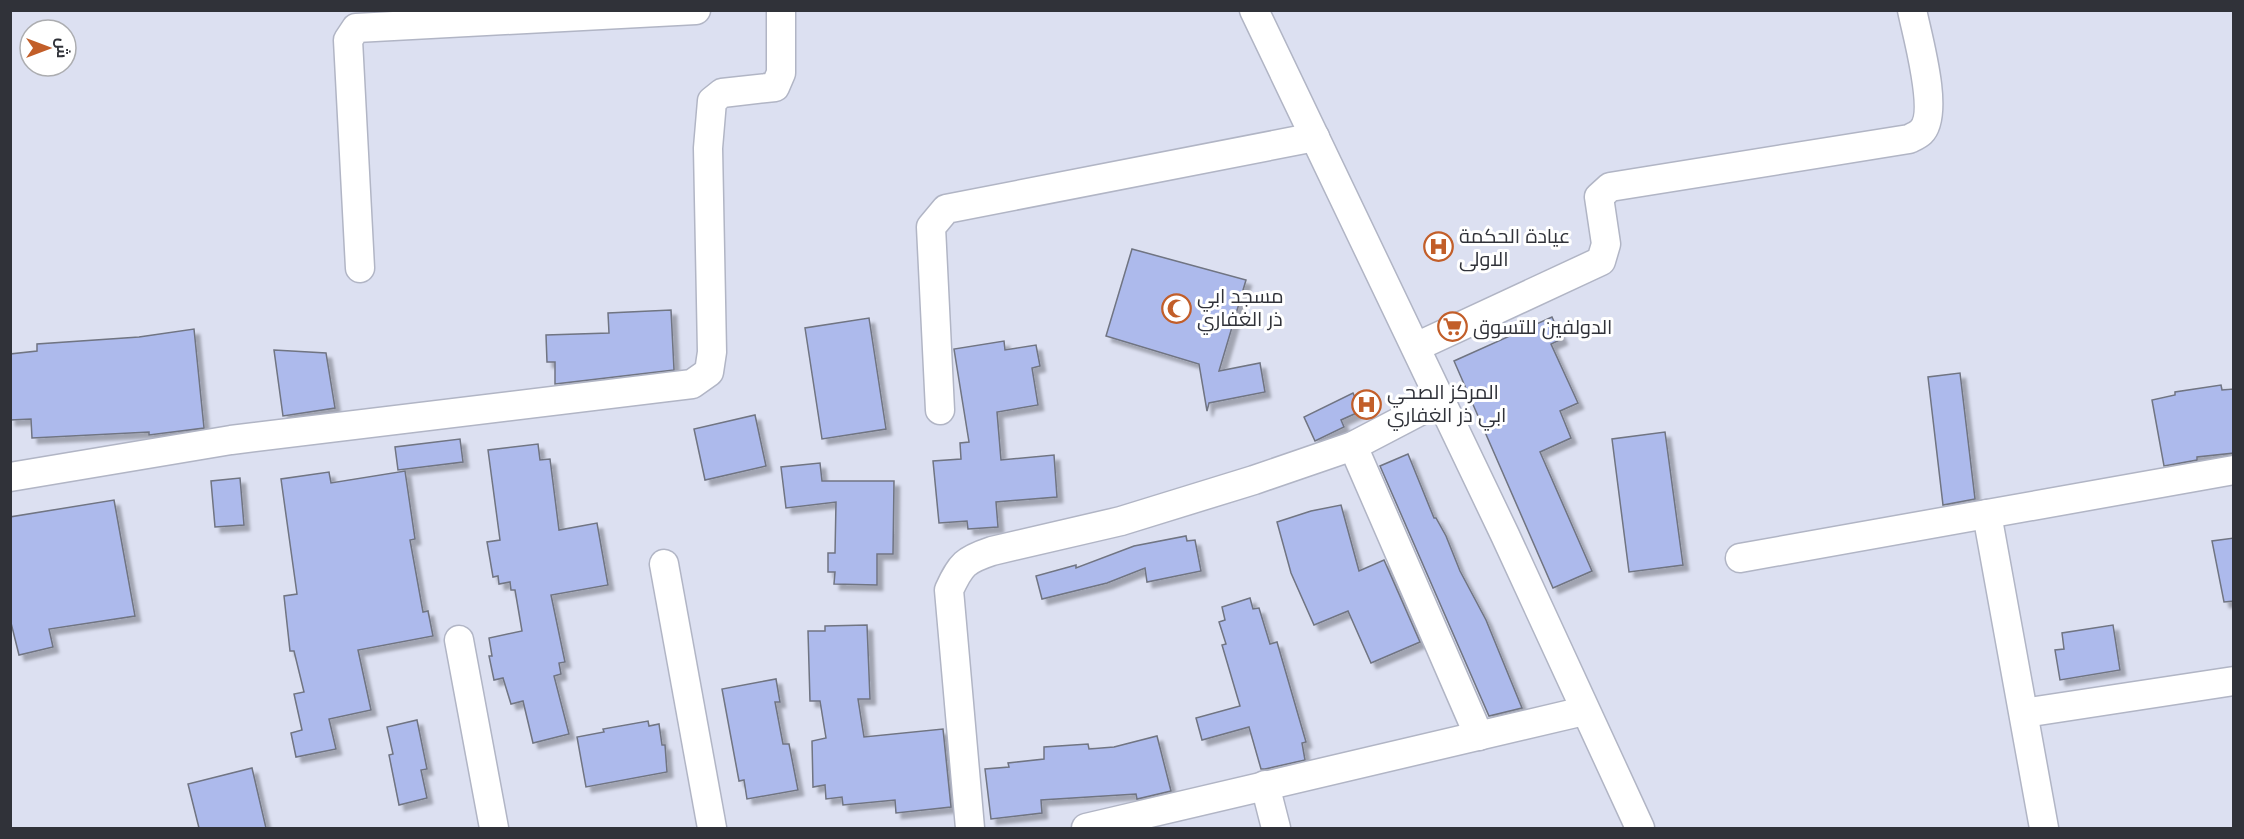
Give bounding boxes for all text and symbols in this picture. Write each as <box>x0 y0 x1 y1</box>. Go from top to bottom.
north arrow <box>18 18 78 78</box>
text: ش <box>53 38 72 58</box>
place label: عيادة الحكمة الاولى <box>1459 224 1570 272</box>
hospital icon: عيادة الحكمة الاولى <box>1422 231 1454 263</box>
place label: مسجد ابي ذر الغفاري <box>1197 284 1284 335</box>
mosque icon: مسجد ابي ذر الغفاري <box>1160 292 1192 324</box>
supermarket icon: الدولفين للتسوق <box>1436 311 1468 343</box>
place label: الدولفين للتسوق <box>1473 315 1612 340</box>
place label: المركز الصحي ابي ذر الغفاري <box>1387 380 1506 431</box>
hospital icon: المركز الصحي ابي ذر الغفاري <box>1350 388 1382 420</box>

